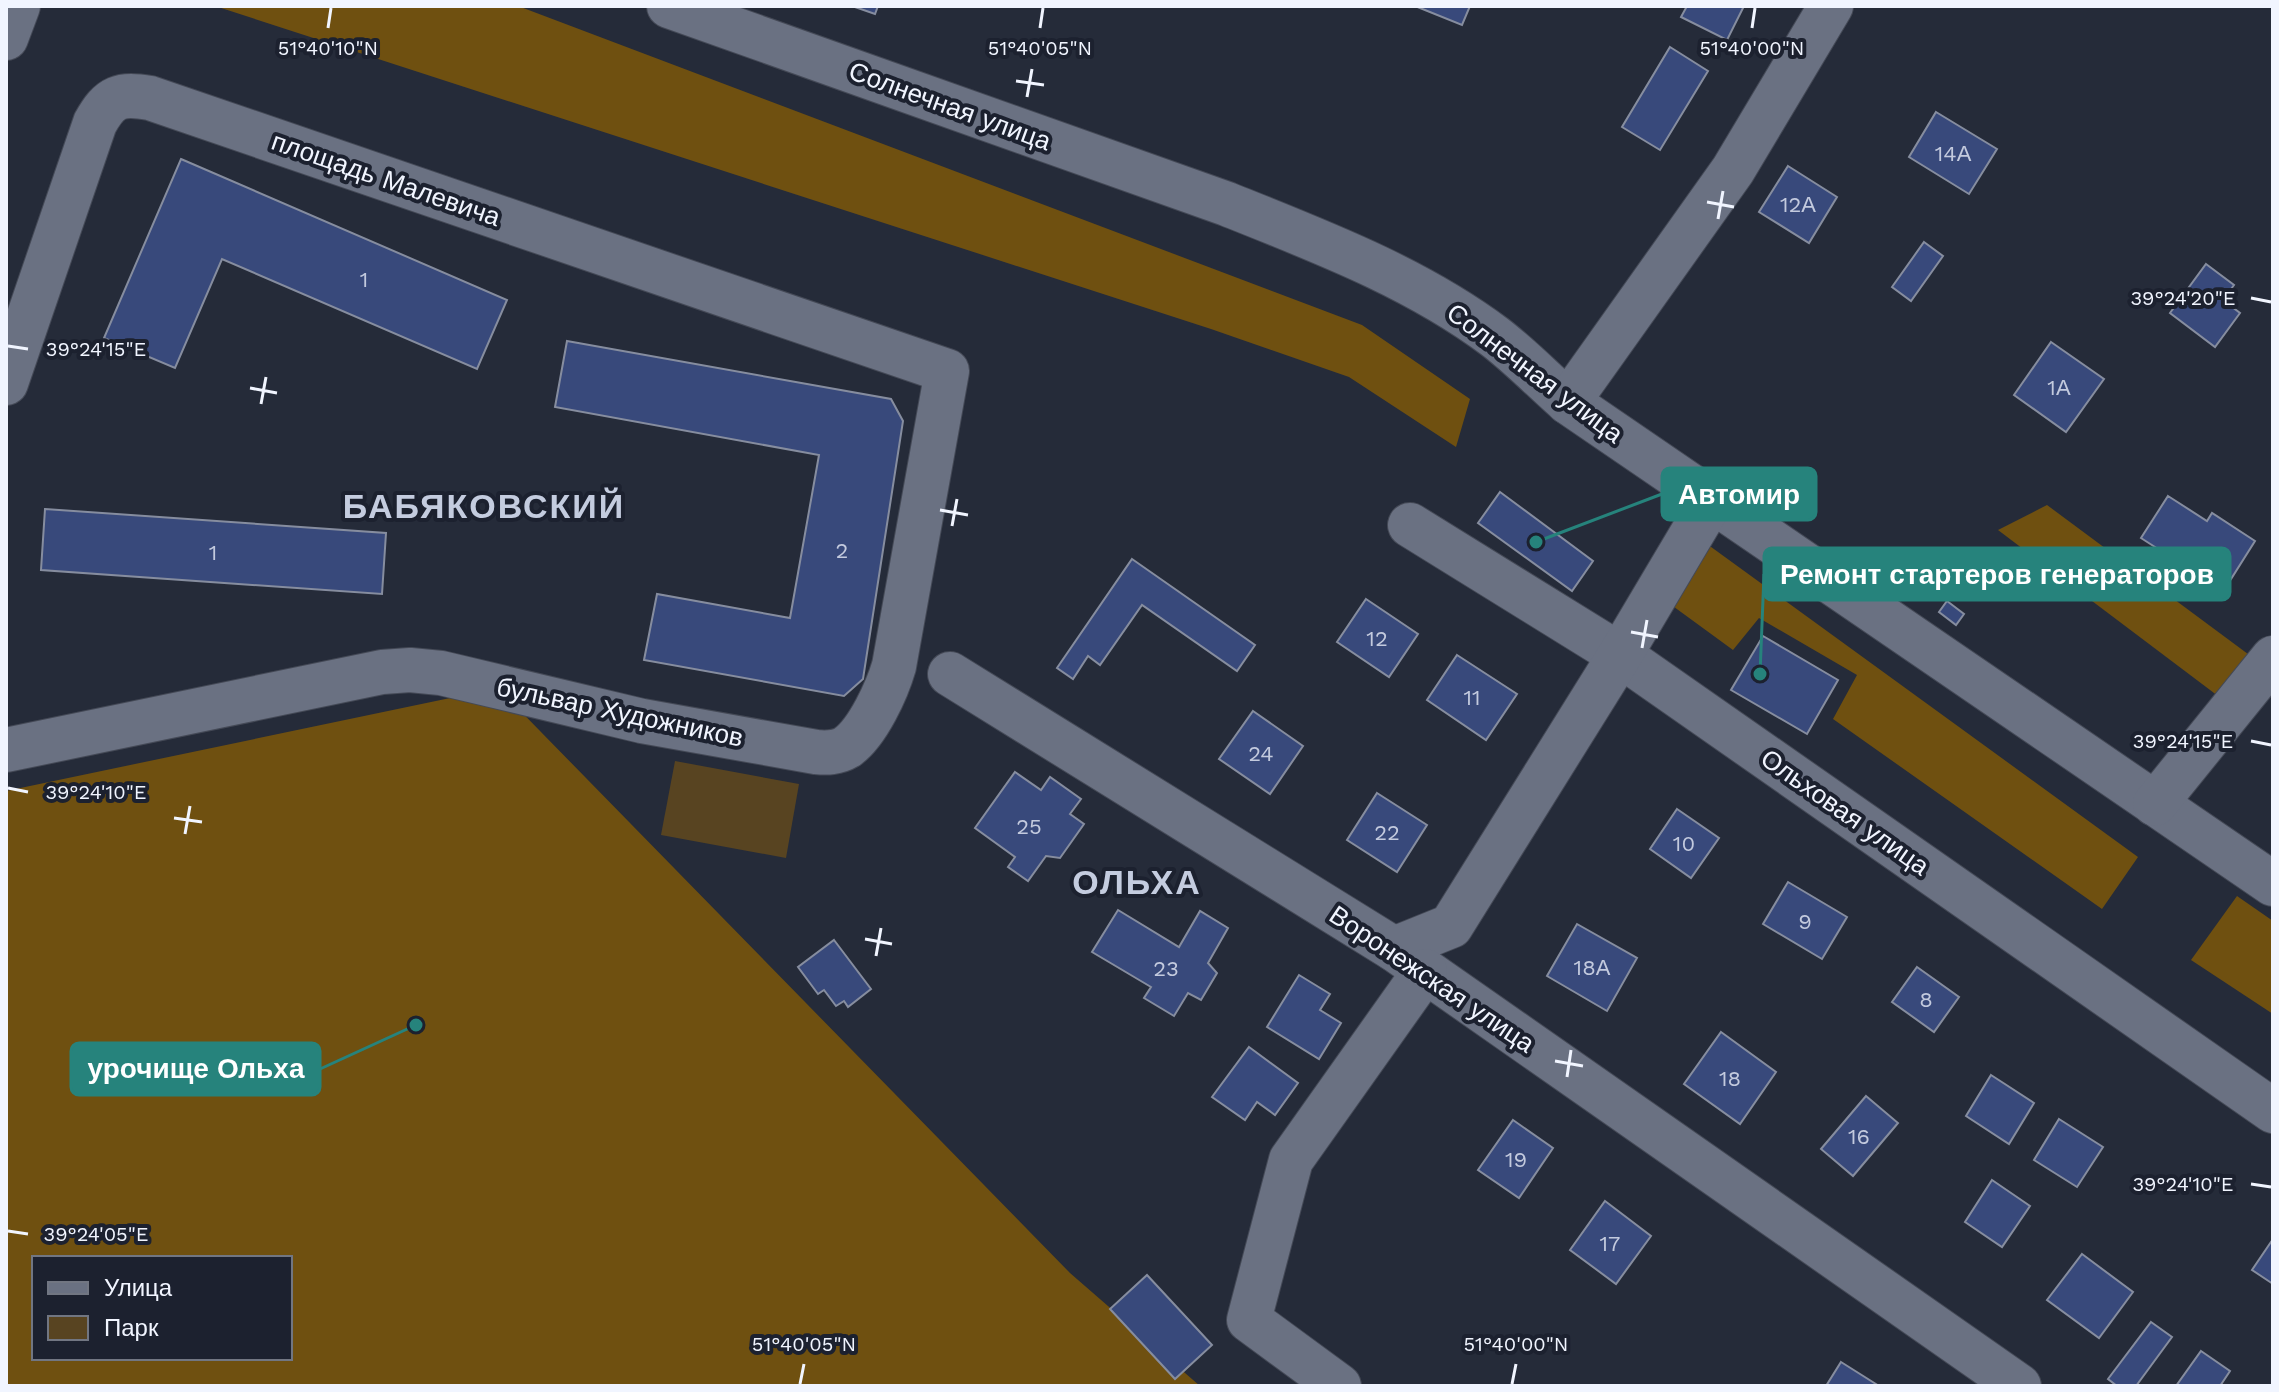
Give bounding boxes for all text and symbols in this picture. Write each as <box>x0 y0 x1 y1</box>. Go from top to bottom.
text: 51°40'10"N <box>278 36 378 60</box>
text: 51°40'05"N <box>988 36 1092 60</box>
text: 51°40'00"N <box>1699 36 1805 60</box>
street label: Солнечная улица <box>845 56 1056 157</box>
street label: площадь Малевича <box>268 126 505 232</box>
house number: 14А <box>1935 141 1972 166</box>
house number: 12А <box>1780 192 1816 217</box>
house number: 1 <box>360 267 368 292</box>
text: 39°24'20"E <box>2130 286 2236 310</box>
street label: Солнечная улица <box>1441 297 1629 449</box>
text: 39°24'15"E <box>46 337 146 361</box>
house number: 1А <box>2047 375 2071 400</box>
callout: Автомир <box>1662 468 1816 520</box>
text: Автомир <box>1678 478 1800 511</box>
district label: БАБЯКОВСКИЙ <box>343 486 625 526</box>
house number: 2 <box>836 538 848 563</box>
house number: 1 <box>209 540 217 565</box>
callout: Ремонт стартеров генераторов <box>1764 548 2230 600</box>
text: Ремонт стартеров генераторов <box>1780 558 2214 591</box>
house number: 12 <box>1366 626 1388 651</box>
street label: бульвар Художников <box>494 671 746 753</box>
house number: 11 <box>1463 685 1481 710</box>
text: 39°24'15"E <box>2133 729 2233 753</box>
house number: 24 <box>1248 741 1274 766</box>
street label: Ольховая улица <box>1755 743 1935 881</box>
text: 39°24'10"E <box>45 780 147 804</box>
house number: 25 <box>1016 814 1042 839</box>
house number: 22 <box>1374 820 1400 845</box>
house number: 10 <box>1673 831 1695 856</box>
district label: ОЛЬХА <box>1072 862 1202 902</box>
street label: Воронежская улица <box>1324 899 1541 1059</box>
house number: 9 <box>1798 909 1812 934</box>
house number: 18А <box>1574 955 1611 980</box>
house number: 23 <box>1153 956 1179 981</box>
house number: 8 <box>1919 987 1933 1012</box>
callout: урочище Ольха <box>71 1043 320 1095</box>
text: урочище Ольха <box>88 1052 305 1085</box>
house number: 18 <box>1719 1066 1741 1091</box>
house number: 16 <box>1848 1124 1870 1149</box>
house number: 19 <box>1505 1147 1527 1172</box>
text: 39°24'10"E <box>2132 1172 2234 1196</box>
text: 39°24'05"E <box>43 1222 149 1246</box>
house number: 17 <box>1600 1231 1620 1256</box>
legend <box>32 1256 292 1360</box>
text: Улица <box>104 1274 173 1302</box>
text: Парк <box>104 1314 159 1342</box>
text: 51°40'05"N <box>752 1332 856 1356</box>
text: 51°40'00"N <box>1463 1332 1569 1356</box>

